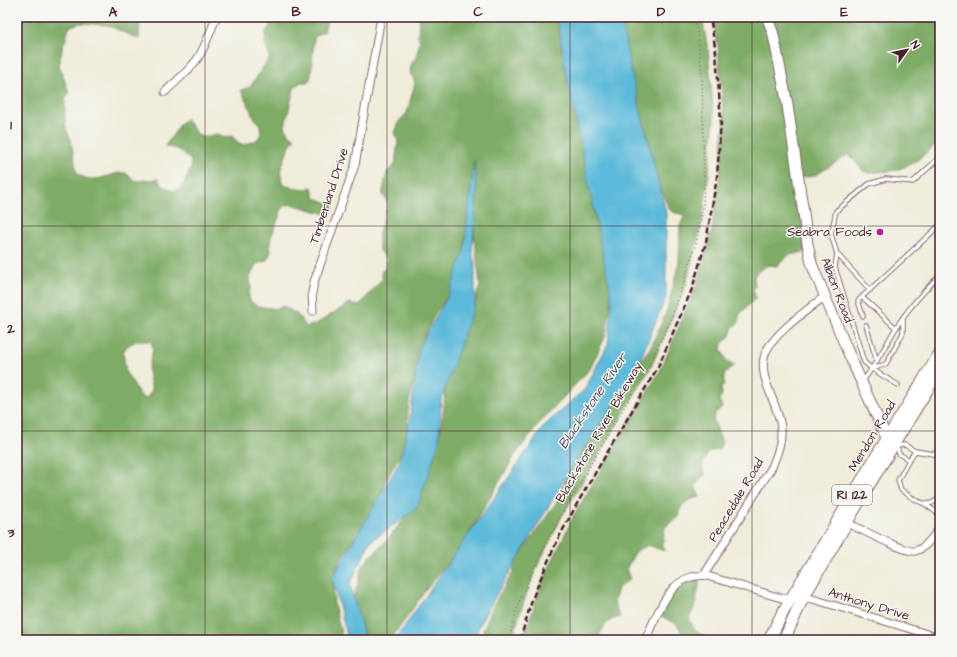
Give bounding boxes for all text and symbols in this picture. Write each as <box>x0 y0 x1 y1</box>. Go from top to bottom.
text: A <box>109 3 118 21</box>
text: B <box>291 3 301 21</box>
text: C <box>473 3 483 21</box>
text: D <box>657 3 666 21</box>
text: E <box>840 3 848 21</box>
north arrow <box>887 30 927 70</box>
text: N <box>907 38 923 52</box>
text: 1 <box>10 116 12 134</box>
street label: Timberland Drive <box>305 146 353 246</box>
place label: Seabra Foods <box>787 223 872 241</box>
marker: Seabra Foods <box>875 227 885 237</box>
street label: Albion Road <box>816 255 858 326</box>
text: 2 <box>6 320 15 338</box>
water label: Blackstone River <box>553 348 633 453</box>
street label: Blackstone River Bikeway <box>551 358 648 506</box>
street label: Mendon Road <box>844 397 900 475</box>
street label: Peacedale Road <box>704 455 768 545</box>
road number: RI 122 <box>832 485 872 505</box>
text: 3 <box>7 524 15 542</box>
street label: Anthony Drive <box>826 583 912 626</box>

